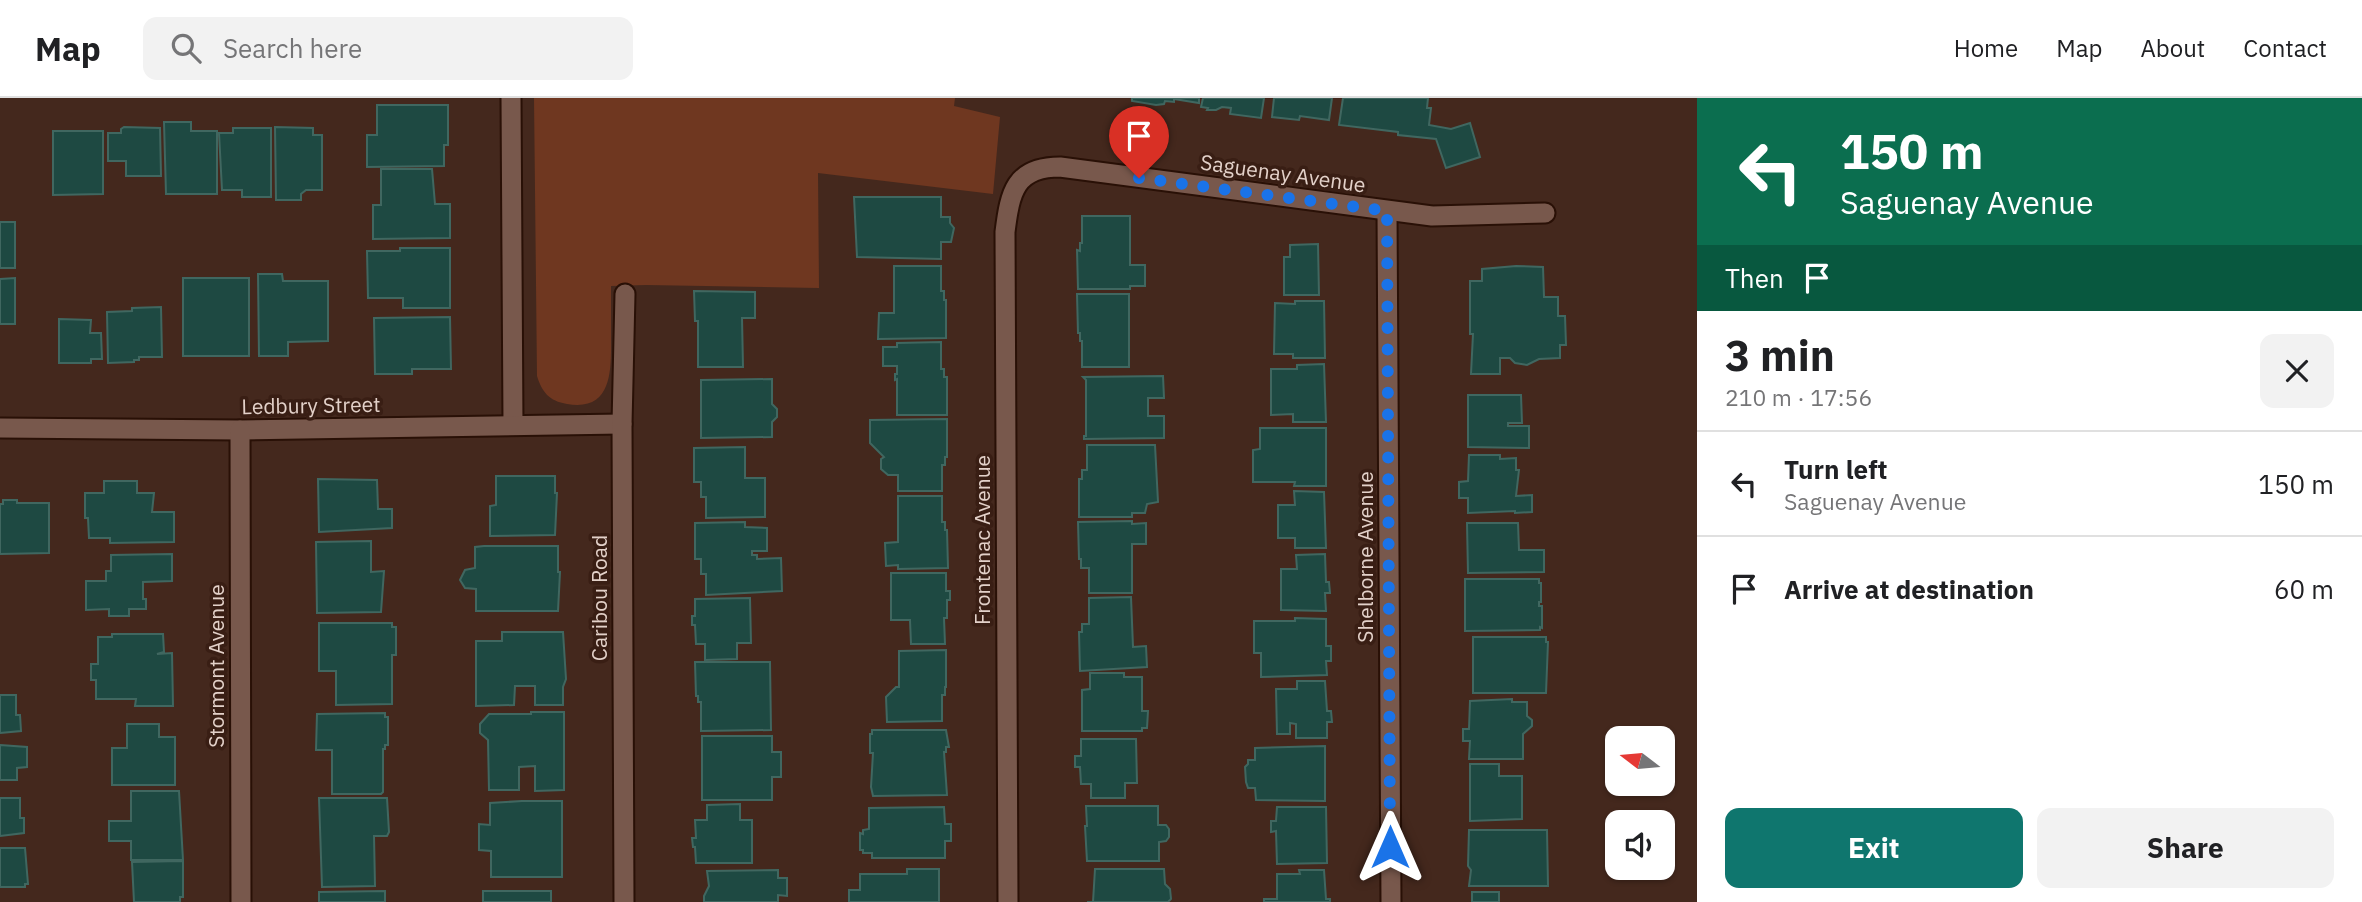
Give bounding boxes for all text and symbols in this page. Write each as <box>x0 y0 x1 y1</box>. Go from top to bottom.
search box <box>143 17 633 80</box>
text: Map <box>35 27 101 70</box>
icon: search <box>167 29 205 67</box>
text: Search here <box>223 31 362 65</box>
text: Home <box>1954 32 2018 64</box>
text: Map <box>2056 32 2102 64</box>
text: About <box>2140 32 2205 64</box>
text: Contact <box>2243 32 2327 64</box>
pin <box>1109 106 1169 178</box>
icon: arrive <box>1120 117 1158 155</box>
text: 150 m <box>1840 119 1984 182</box>
icon: left <box>1725 126 1816 217</box>
street label: Saguenay Avenue <box>1199 148 1368 198</box>
text: Saguenay Avenue <box>1840 181 2094 223</box>
icon: arrive <box>1798 259 1836 297</box>
text: Then <box>1725 261 1784 295</box>
text: 3 min <box>1725 328 1835 383</box>
button: close <box>2260 334 2334 408</box>
text: 210 m · 17:56 <box>1725 382 1872 412</box>
street label: Ledbury Street <box>241 390 381 420</box>
text: Turn left <box>1784 452 1887 486</box>
street label: Frontenac Avenue <box>968 455 996 625</box>
icon: left <box>1725 465 1763 503</box>
text: 150 m <box>2258 467 2334 501</box>
street label: Shelborne Avenue <box>1351 471 1379 643</box>
text: Saguenay Avenue <box>1784 486 1966 516</box>
street label: Caribou Road <box>585 535 613 661</box>
icon: arrive <box>1725 570 1763 608</box>
text: Arrive at destination <box>1784 572 2034 606</box>
text: 60 m <box>2274 572 2334 606</box>
street label: Stormont Avenue <box>202 584 230 748</box>
north arrow <box>1605 726 1675 796</box>
map controls <box>1605 726 1675 880</box>
button: Exit <box>1725 808 2023 888</box>
button: Share <box>2037 808 2334 888</box>
position arrow <box>1353 810 1427 884</box>
button: sound <box>1605 810 1675 880</box>

